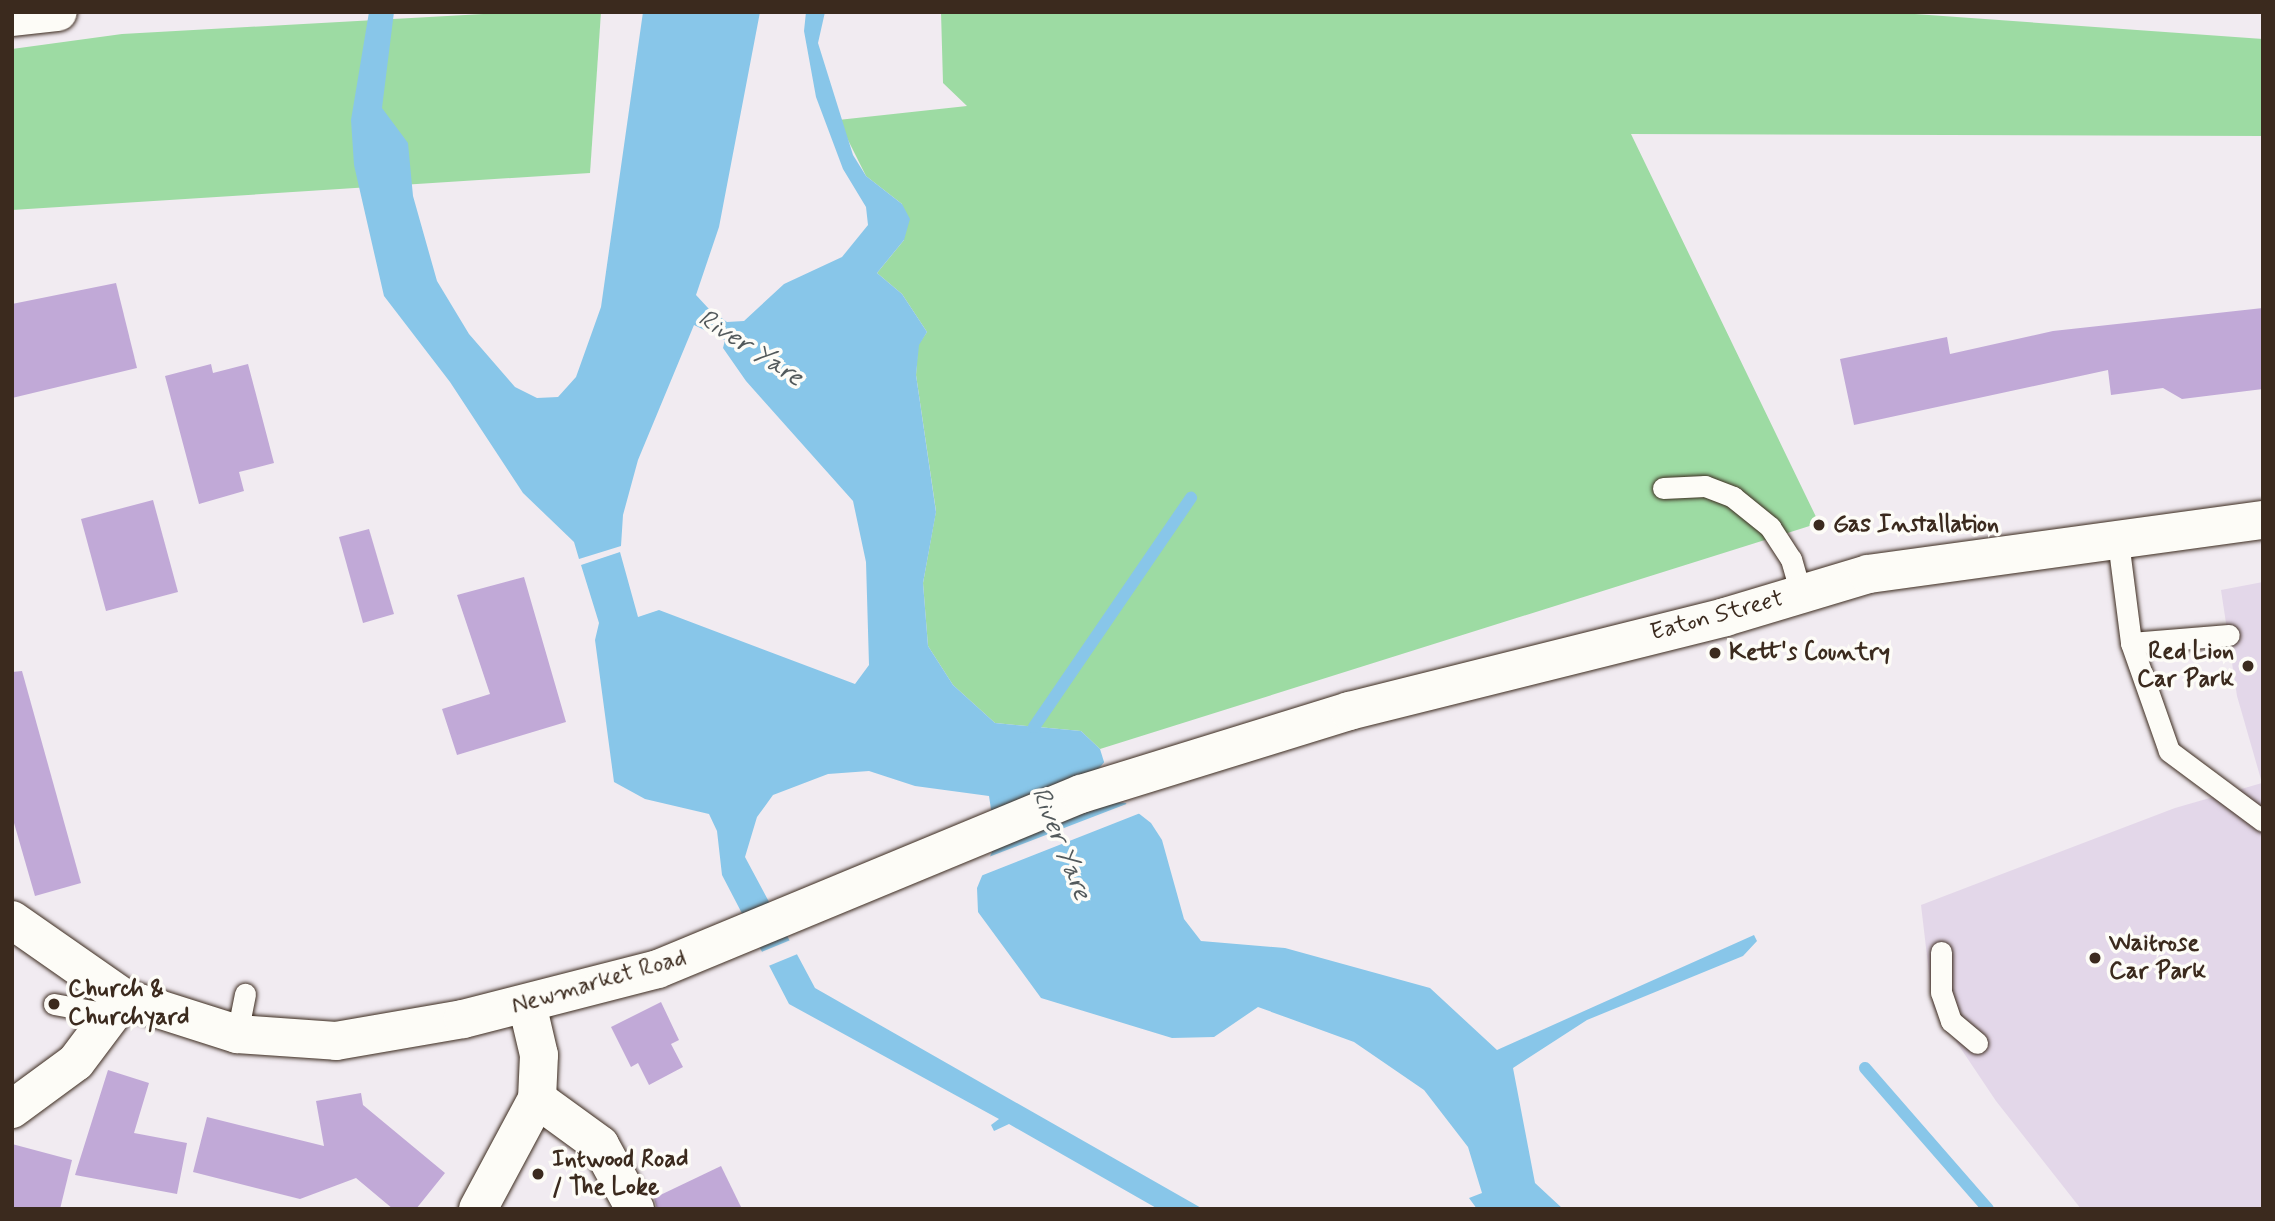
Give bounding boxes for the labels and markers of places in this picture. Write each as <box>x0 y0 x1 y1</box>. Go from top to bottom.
place label: Gas Installation <box>1833 511 1991 539</box>
marker: Gas Installation <box>1811 517 1827 533</box>
place label: Red Lion Car Park <box>2140 638 2234 694</box>
place label: Kett's Country <box>1729 639 1887 667</box>
marker: Kett's Country <box>1707 645 1723 661</box>
marker: Red Lion Car Park <box>2240 658 2256 674</box>
place label: Waitrose Car Park <box>2109 930 2203 986</box>
marker: Waitrose Car Park <box>2087 950 2103 966</box>
place label: Church & Churchyard <box>68 976 190 1032</box>
marker: Church & Churchyard <box>46 996 62 1012</box>
place label: Intwood Road / The Loke <box>552 1146 689 1202</box>
marker: Intwood Road / The Loke <box>530 1166 546 1182</box>

